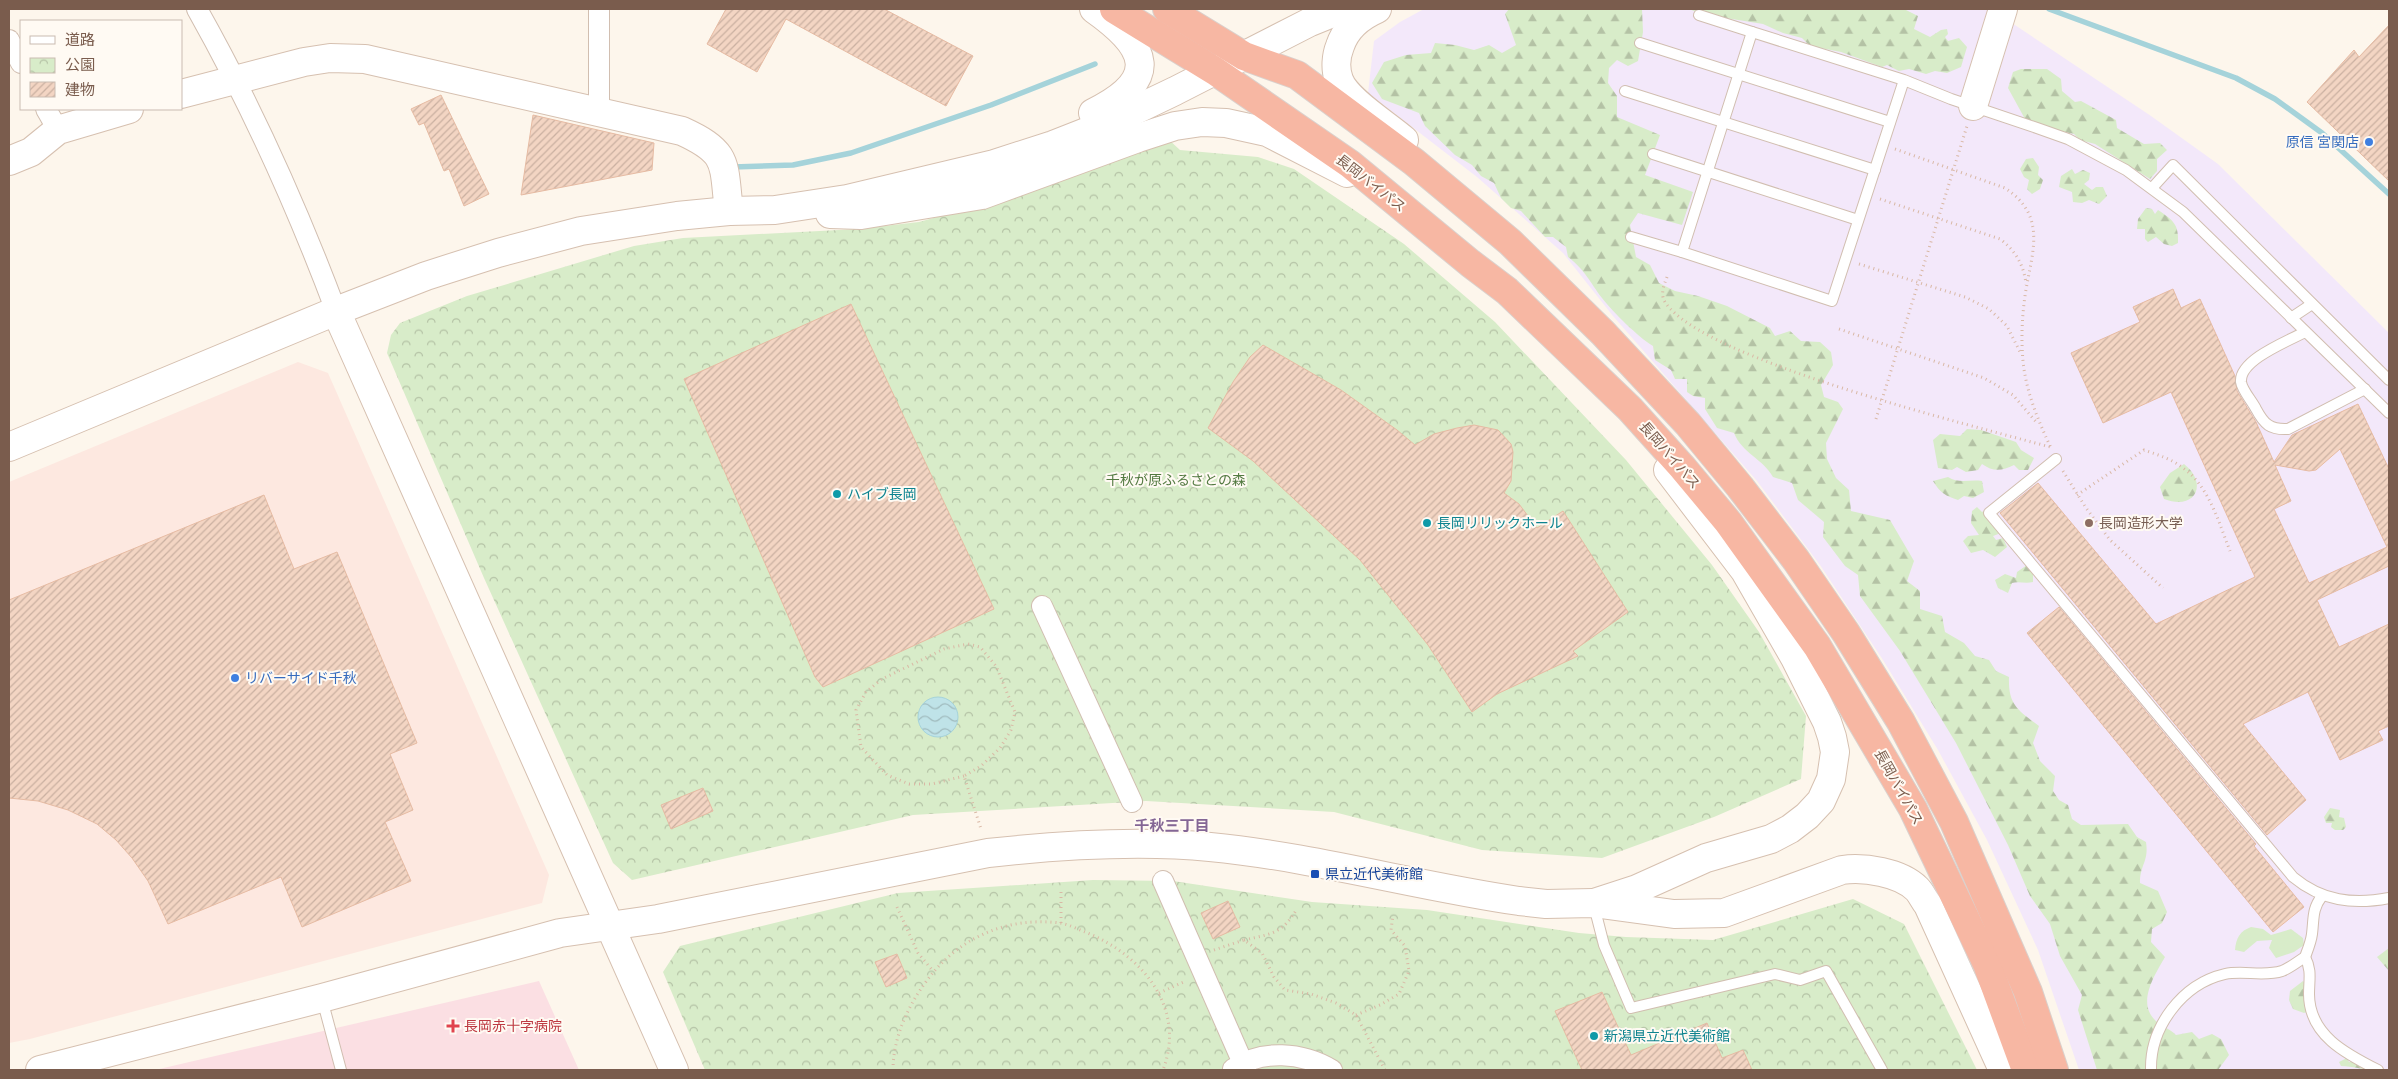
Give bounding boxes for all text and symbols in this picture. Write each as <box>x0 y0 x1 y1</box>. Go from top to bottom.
legend <box>20 20 182 110</box>
text: 道路 <box>65 29 95 50</box>
text: 公園 <box>65 54 95 75</box>
text: 建物 <box>65 79 95 100</box>
place label: 原信 宮関店 <box>2286 133 2359 151</box>
marker: 原信 宮関店 <box>2363 136 2375 148</box>
street label: 長岡バイパス <box>1332 150 1410 216</box>
street label: 長岡バイパス <box>1636 417 1704 493</box>
park label: 千秋が原ふるさとの森 <box>1106 471 1246 489</box>
place label: ハイブ長岡 <box>847 485 917 503</box>
marker: ハイブ長岡 <box>831 488 843 500</box>
place label: 長岡リリックホール <box>1437 514 1563 532</box>
place label: 長岡造形大学 <box>2099 514 2183 532</box>
marker: 長岡リリックホール <box>1421 517 1433 529</box>
marker: 長岡造形大学 <box>2083 517 2095 529</box>
place label: リバーサイド千秋 <box>245 669 357 687</box>
marker: リバーサイド千秋 <box>229 672 241 684</box>
street label: 長岡バイパス <box>1871 746 1927 828</box>
district label: 千秋三丁目 <box>1134 815 1210 836</box>
place label: 県立近代美術館 <box>1325 865 1423 883</box>
marker: 県立近代美術館 <box>1309 868 1321 880</box>
place label: 長岡赤十字病院 <box>464 1017 562 1035</box>
marker: 長岡赤十字病院 <box>446 1019 460 1033</box>
place label: 新潟県立近代美術館 <box>1604 1027 1730 1045</box>
marker: 新潟県立近代美術館 <box>1588 1030 1600 1042</box>

